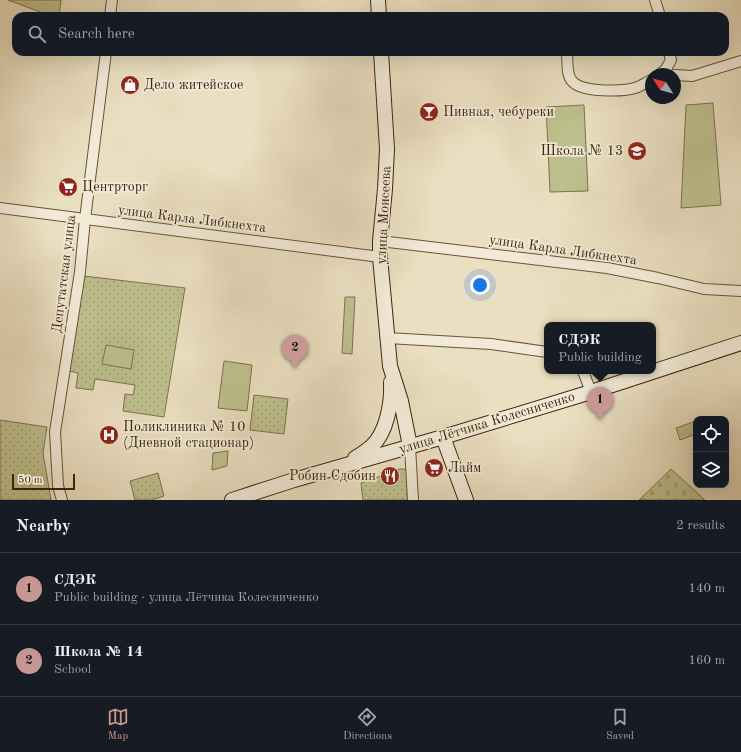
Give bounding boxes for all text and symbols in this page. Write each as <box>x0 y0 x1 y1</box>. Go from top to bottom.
search box <box>12 12 729 56</box>
icon: search <box>26 23 48 45</box>
text: Search here <box>58 27 135 42</box>
north arrow <box>645 68 681 104</box>
shop icon: Дело житейское <box>119 74 141 96</box>
place label: Дело житейское <box>144 78 243 92</box>
bar icon: Пивная, чебуреки <box>418 101 440 123</box>
place label: Пивная, чебуреки <box>443 105 554 119</box>
school or university icon: Школа № 13 <box>626 140 648 162</box>
place label: Школа № 13 <box>541 144 623 158</box>
street label: улица Моисеева <box>374 165 394 265</box>
supermarket icon: Центрторг <box>57 176 79 198</box>
place label: Центрторг <box>82 180 148 194</box>
street label: улица Карла Либкнехта <box>117 203 267 235</box>
street label: Депутатская улица <box>50 214 78 334</box>
street label: улица Карла Либкнехта <box>488 233 638 267</box>
your location <box>470 275 490 295</box>
popup <box>544 322 656 374</box>
text: СДЭК <box>558 333 600 348</box>
pin: 2 <box>282 335 308 368</box>
text: Public building <box>558 351 642 364</box>
pin: 1 <box>587 387 613 420</box>
street label: улица Лётчика Колесниченко <box>397 390 577 456</box>
map controls <box>693 416 729 488</box>
button: locate <box>693 416 729 452</box>
place label: Поликлиника № 10 (Дневной стационар) <box>123 420 254 450</box>
hospital icon: Поликлиника № 10 (Дневной стационар) <box>98 424 120 446</box>
button: layers <box>693 452 729 488</box>
supermarket icon: Лайм <box>423 457 445 479</box>
place label: Лайм <box>448 461 481 475</box>
restaurant icon: Робин Сдобин <box>379 465 401 487</box>
place label: Робин Сдобин <box>289 469 376 483</box>
scale bar <box>12 472 75 491</box>
text: 50 m <box>18 475 43 486</box>
text: Nearby <box>16 518 71 535</box>
text: 2 results <box>676 519 725 532</box>
text: СДЭК <box>54 573 96 588</box>
text: 1 <box>25 582 33 595</box>
text: 140 m <box>688 582 725 595</box>
text: Public building · улица Лётчика Колесниченко <box>54 591 319 604</box>
text: Школа № 14 <box>54 645 143 660</box>
text: 2 <box>25 654 33 667</box>
text: 160 m <box>688 654 725 667</box>
text: School <box>54 663 91 676</box>
tab: Map <box>107 706 129 744</box>
tab: Directions <box>343 706 392 744</box>
tab: Saved <box>606 706 634 744</box>

